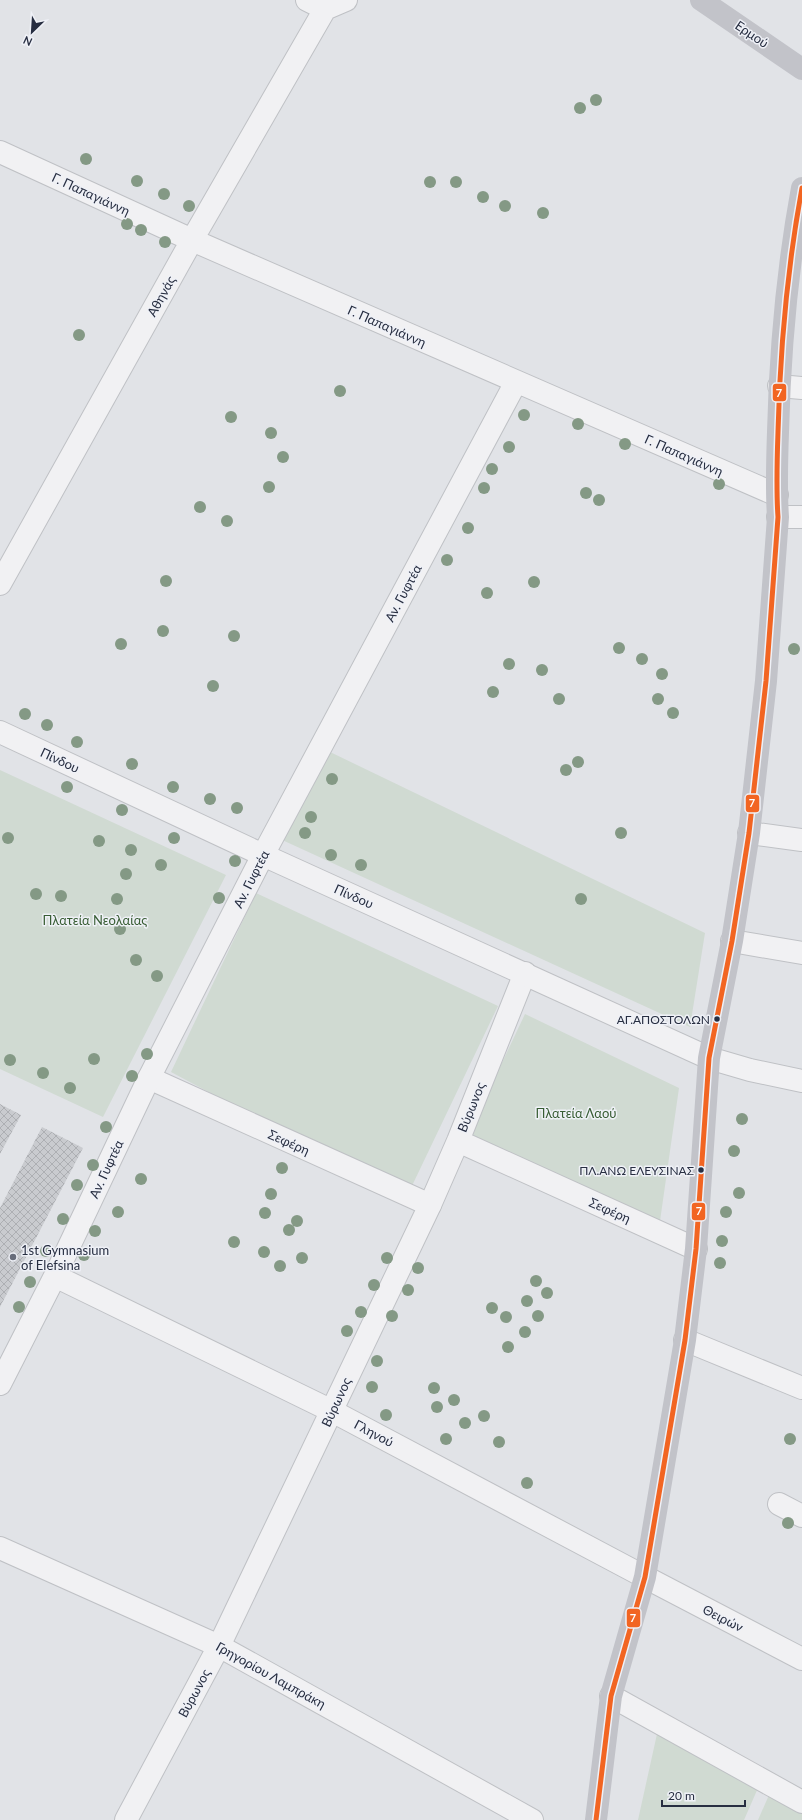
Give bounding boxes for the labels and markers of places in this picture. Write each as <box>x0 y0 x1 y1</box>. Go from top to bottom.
place label: ΑΓ.ΑΠΟΣΤΟΛΩΝ <box>617 1012 710 1027</box>
marker: ΑΓ.ΑΠΟΣΤΟΛΩΝ <box>712 1014 722 1024</box>
place label: ΠΛ.ΑΝΩ ΕΛΕΥΣΙΝΑΣ <box>579 1163 694 1178</box>
marker: ΠΛ.ΑΝΩ ΕΛΕΥΣΙΝΑΣ <box>696 1165 706 1175</box>
place label: 1st Gymnasium of Elefsina <box>21 1242 109 1273</box>
marker: 1st Gymnasium of Elefsina <box>8 1252 18 1262</box>

